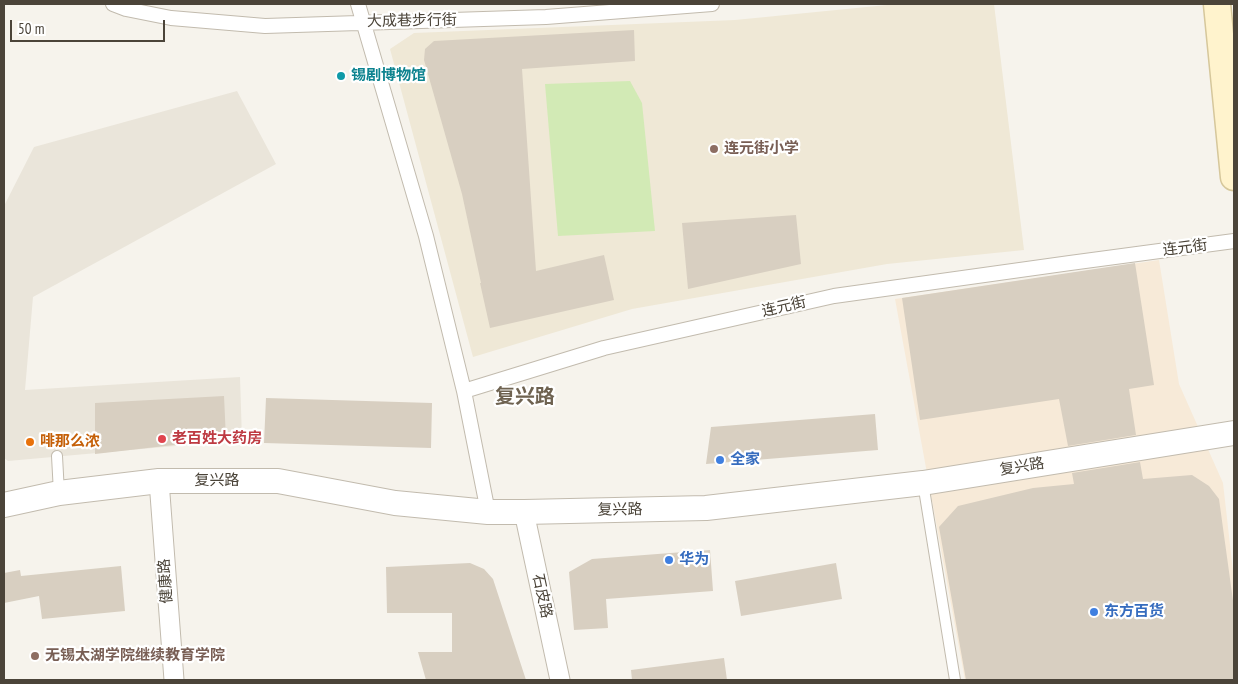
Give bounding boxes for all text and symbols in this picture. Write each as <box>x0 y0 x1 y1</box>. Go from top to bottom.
scale bar <box>12 10 168 42</box>
street label: 大成巷步行街 <box>367 11 457 31</box>
text: 50 m <box>18 19 44 38</box>
place label: 锡剧博物馆 <box>351 67 426 85</box>
marker: 锡剧博物馆 <box>335 70 347 82</box>
place label: 连元街小学 <box>724 140 799 158</box>
marker: 连元街小学 <box>708 143 720 155</box>
street label: 连元街 <box>1162 236 1208 260</box>
street label: 连元街 <box>760 293 808 321</box>
district label: 复兴路 <box>495 385 555 409</box>
place label: 老百姓大药房 <box>172 430 262 448</box>
place label: 啡那么浓 <box>40 433 100 451</box>
marker: 老百姓大药房 <box>156 433 168 445</box>
marker: 啡那么浓 <box>24 436 36 448</box>
place label: 全家 <box>730 451 760 469</box>
marker: 全家 <box>714 454 726 466</box>
street label: 复兴路 <box>998 455 1046 479</box>
street label: 复兴路 <box>195 472 239 490</box>
street label: 复兴路 <box>597 501 643 519</box>
place label: 华为 <box>679 551 709 569</box>
marker: 华为 <box>663 554 675 566</box>
street label: 健康路 <box>155 558 177 604</box>
street label: 石皮路 <box>529 572 555 620</box>
place label: 东方百货 <box>1104 603 1164 621</box>
marker: 东方百货 <box>1088 606 1100 618</box>
place label: 无锡太湖学院继续教育学院 <box>45 647 225 665</box>
marker: 无锡太湖学院继续教育学院 <box>29 650 41 662</box>

